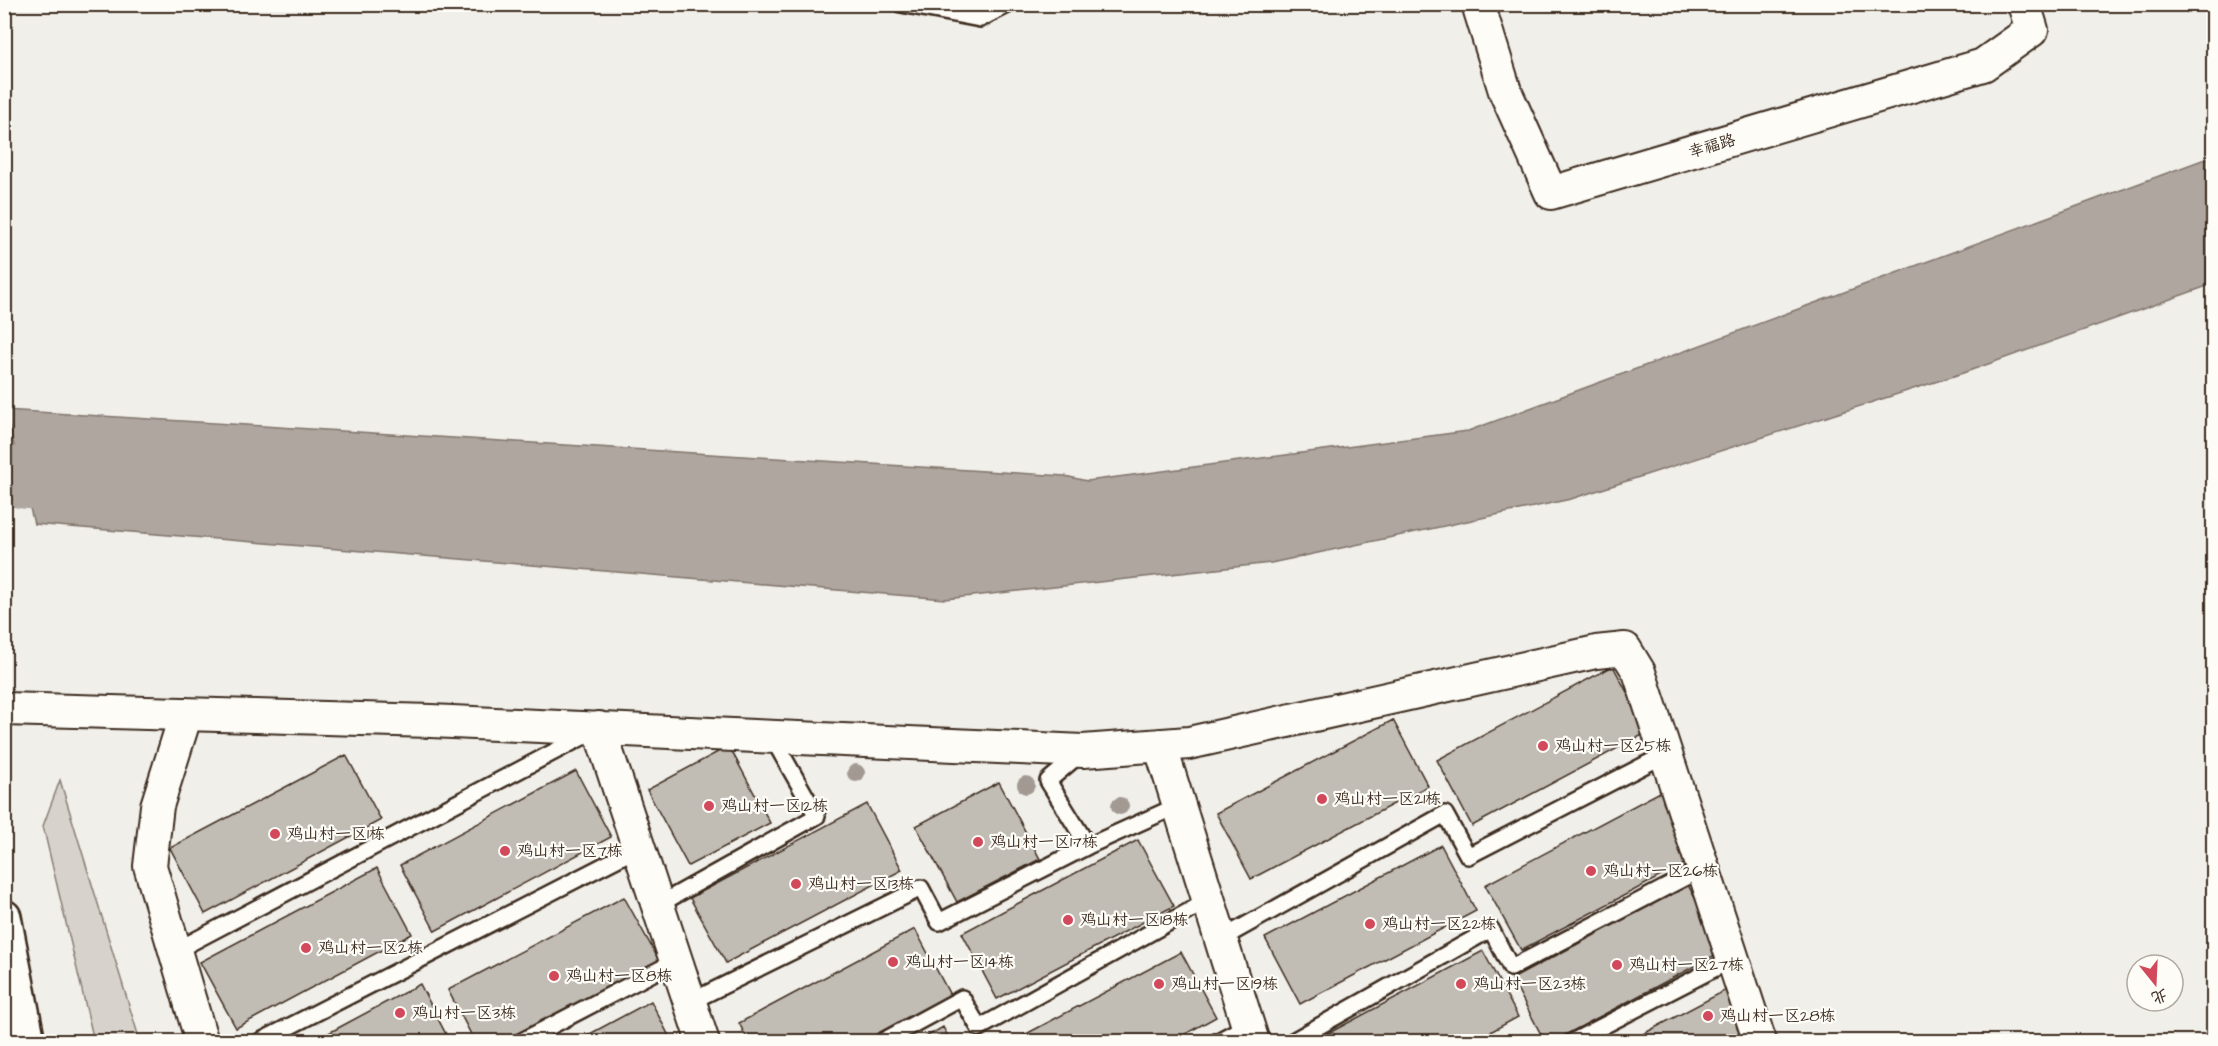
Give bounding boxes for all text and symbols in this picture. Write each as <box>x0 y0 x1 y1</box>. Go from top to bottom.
street label: 幸福路 <box>1686 129 1738 163</box>
place label: 鸡山村一区25栋 <box>1555 735 1672 757</box>
marker: 鸡山村一区25栋 <box>1536 739 1550 753</box>
place label: 鸡山村一区21栋 <box>1334 788 1441 810</box>
marker: 鸡山村一区21栋 <box>1315 792 1329 806</box>
place label: 鸡山村一区12栋 <box>721 795 828 817</box>
marker: 鸡山村一区12栋 <box>702 799 716 813</box>
place label: 鸡山村一区1栋 <box>287 823 385 845</box>
marker: 鸡山村一区1栋 <box>268 827 282 841</box>
place label: 鸡山村一区17栋 <box>990 831 1098 853</box>
marker: 鸡山村一区17栋 <box>971 835 985 849</box>
place label: 鸡山村一区7栋 <box>517 840 623 862</box>
marker: 鸡山村一区7栋 <box>498 844 512 858</box>
place label: 鸡山村一区26栋 <box>1603 860 1718 882</box>
marker: 鸡山村一区26栋 <box>1584 864 1598 878</box>
place label: 鸡山村一区13栋 <box>808 873 914 895</box>
marker: 鸡山村一区13栋 <box>789 877 803 891</box>
place label: 鸡山村一区18栋 <box>1080 909 1188 931</box>
marker: 鸡山村一区18栋 <box>1061 913 1075 927</box>
place label: 鸡山村一区22栋 <box>1382 913 1496 935</box>
marker: 鸡山村一区22栋 <box>1363 917 1377 931</box>
place label: 鸡山村一区2栋 <box>318 937 423 959</box>
marker: 鸡山村一区2栋 <box>299 941 313 955</box>
place label: 鸡山村一区14栋 <box>905 951 1014 973</box>
north arrow <box>2125 953 2185 1013</box>
place label: 鸡山村一区27栋 <box>1629 954 1744 976</box>
marker: 鸡山村一区14栋 <box>886 955 900 969</box>
marker: 鸡山村一区27栋 <box>1610 958 1624 972</box>
place label: 鸡山村一区8栋 <box>566 965 672 987</box>
marker: 鸡山村一区8栋 <box>547 969 561 983</box>
place label: 鸡山村一区19栋 <box>1171 973 1278 995</box>
place label: 鸡山村一区23栋 <box>1473 973 1586 995</box>
marker: 鸡山村一区19栋 <box>1152 977 1166 991</box>
marker: 鸡山村一区23栋 <box>1454 977 1468 991</box>
text: 北 <box>2148 983 2170 1009</box>
place label: 鸡山村一区3栋 <box>412 1002 516 1024</box>
place label: 鸡山村一区28栋 <box>1720 1005 1836 1027</box>
marker: 鸡山村一区3栋 <box>393 1006 407 1020</box>
marker: 鸡山村一区28栋 <box>1701 1009 1715 1023</box>

